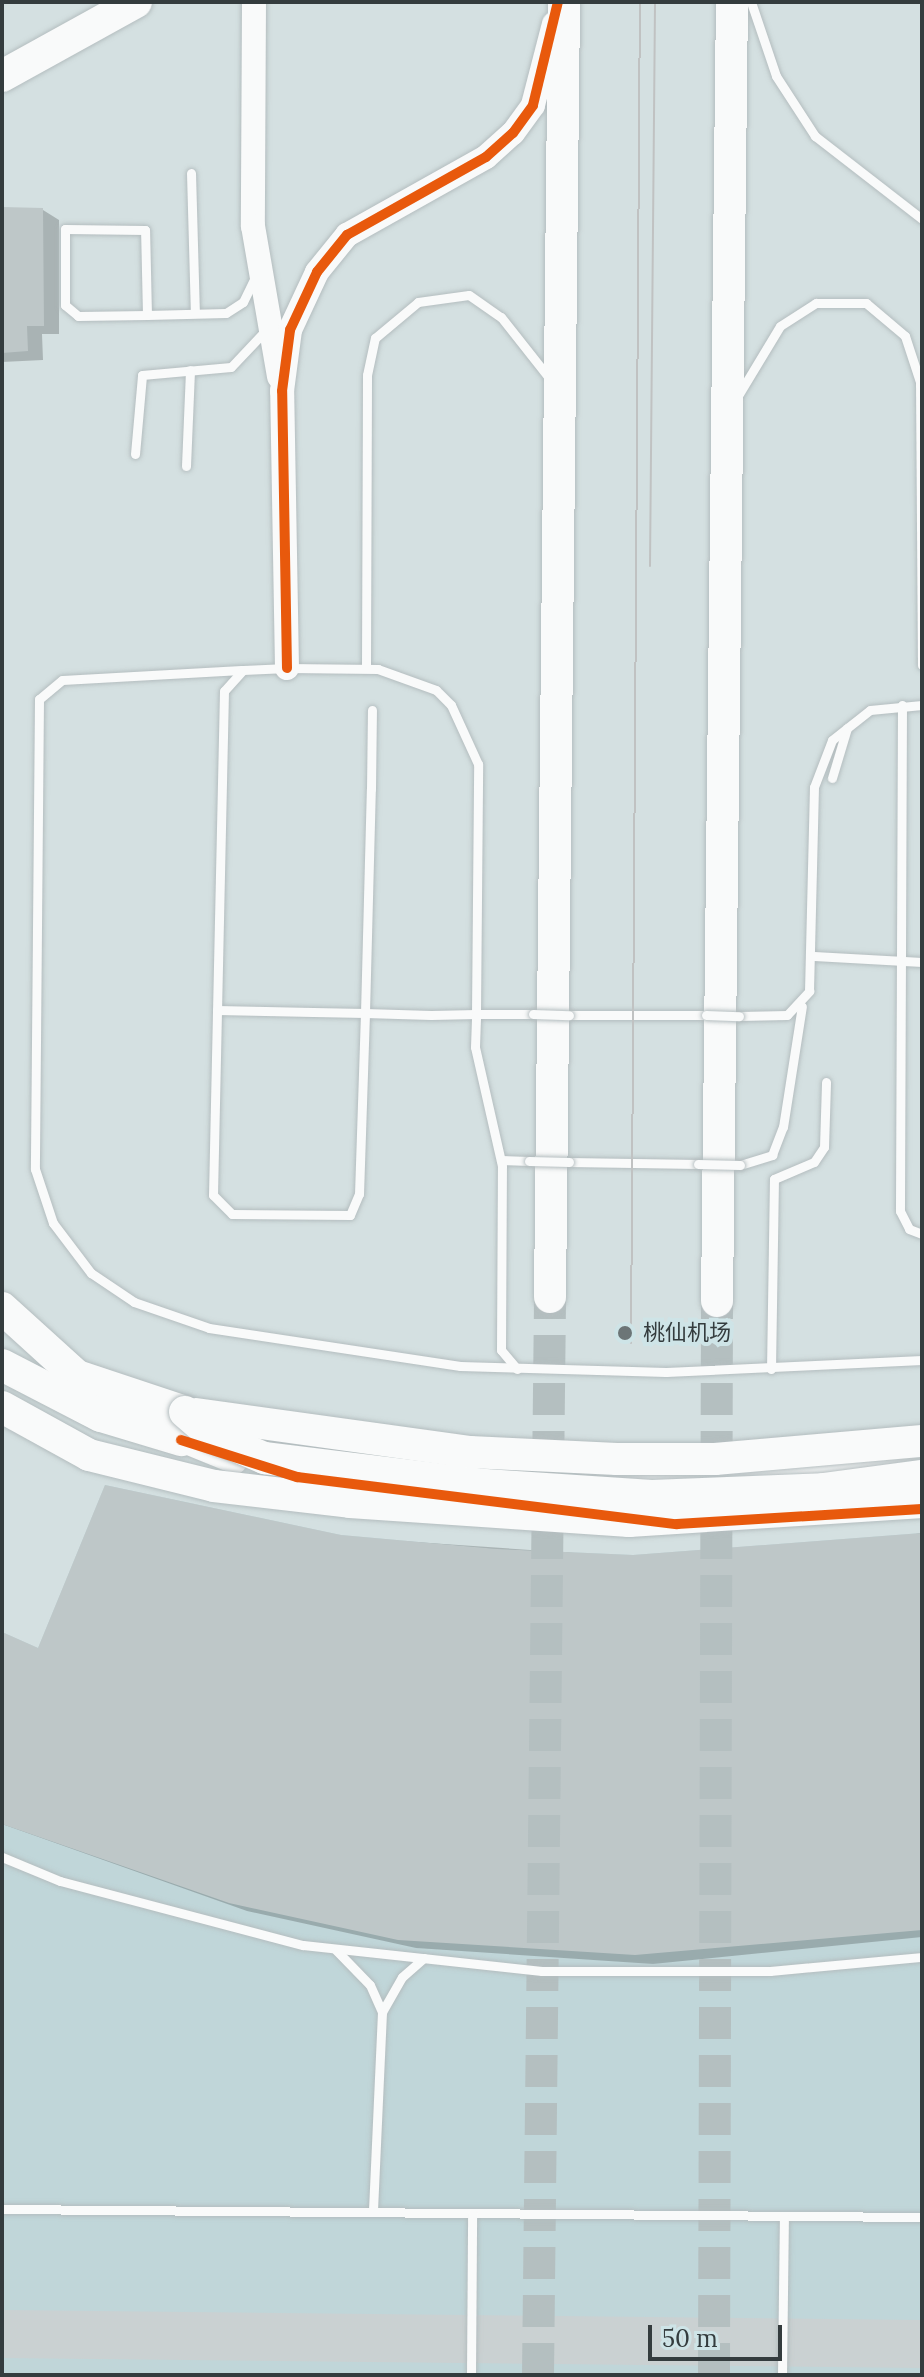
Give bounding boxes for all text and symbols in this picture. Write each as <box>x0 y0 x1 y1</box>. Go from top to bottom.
place label: 桃仙机场 <box>643 1320 731 1346</box>
marker: 桃仙机场 <box>614 1322 636 1344</box>
scale bar <box>652 2309 786 2359</box>
text: 50 m <box>662 2323 718 2354</box>

